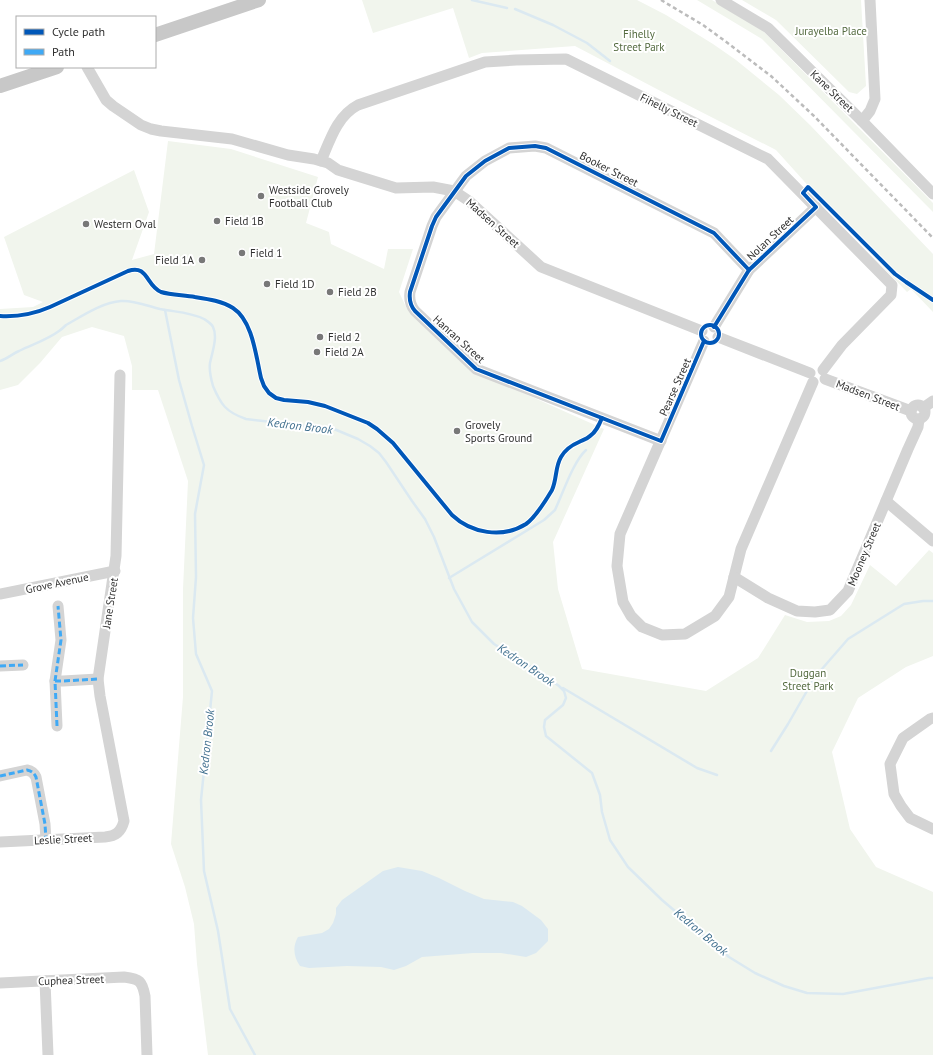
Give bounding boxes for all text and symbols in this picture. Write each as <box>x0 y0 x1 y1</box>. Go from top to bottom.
legend <box>16 16 156 68</box>
text: Cycle path <box>52 24 105 39</box>
park label: Jurayelba Place <box>794 24 867 38</box>
park label: Fihelly Street Park <box>613 27 665 54</box>
text: Path <box>52 44 75 59</box>
street label: Kane Street <box>808 67 857 115</box>
street label: Fihelly Street <box>638 90 700 130</box>
street label: Booker Street <box>577 148 641 190</box>
place label: Westside Grovely Football Club <box>269 183 350 210</box>
marker: Westside Grovely Football Club <box>256 191 266 201</box>
street label: Madsen Street <box>463 195 523 251</box>
street label: Nolan Street <box>744 213 797 263</box>
place label: Field 1B <box>225 214 264 228</box>
marker: Field 1B <box>212 216 222 226</box>
place label: Western Oval <box>94 217 157 231</box>
marker: Western Oval <box>81 219 91 229</box>
place label: Field 1 <box>250 246 282 260</box>
marker: Field 1 <box>237 248 247 258</box>
place label: Field 1A <box>155 253 195 267</box>
marker: Field 1A <box>197 255 207 265</box>
place label: Field 1D <box>275 277 314 291</box>
marker: Field 1D <box>262 279 272 289</box>
place label: Field 2B <box>338 285 377 299</box>
marker: Field 2B <box>325 287 335 297</box>
street label: Hanran Street <box>430 312 488 366</box>
place label: Field 2 <box>328 330 360 344</box>
marker: Field 2 <box>315 332 325 342</box>
place label: Field 2A <box>325 345 364 359</box>
marker: Field 2A <box>312 347 322 357</box>
street label: Pearse Street <box>656 356 694 418</box>
street label: Madsen Street <box>834 376 902 414</box>
water label: Kedron Brook <box>267 414 334 437</box>
place label: Grovely Sports Ground <box>465 418 532 445</box>
marker: Grovely Sports Ground <box>452 426 462 436</box>
street label: Mooney Street <box>844 520 884 588</box>
street label: Grove Avenue <box>24 569 90 596</box>
street label: Jane Street <box>99 576 121 630</box>
water label: Kedron Brook <box>495 640 558 689</box>
park label: Duggan Street Park <box>782 666 834 693</box>
water label: Kedron Brook <box>196 708 217 775</box>
street label: Leslie Street <box>34 830 93 848</box>
water label: Kedron Brook <box>671 905 732 959</box>
street label: Cuphea Street <box>38 972 105 988</box>

